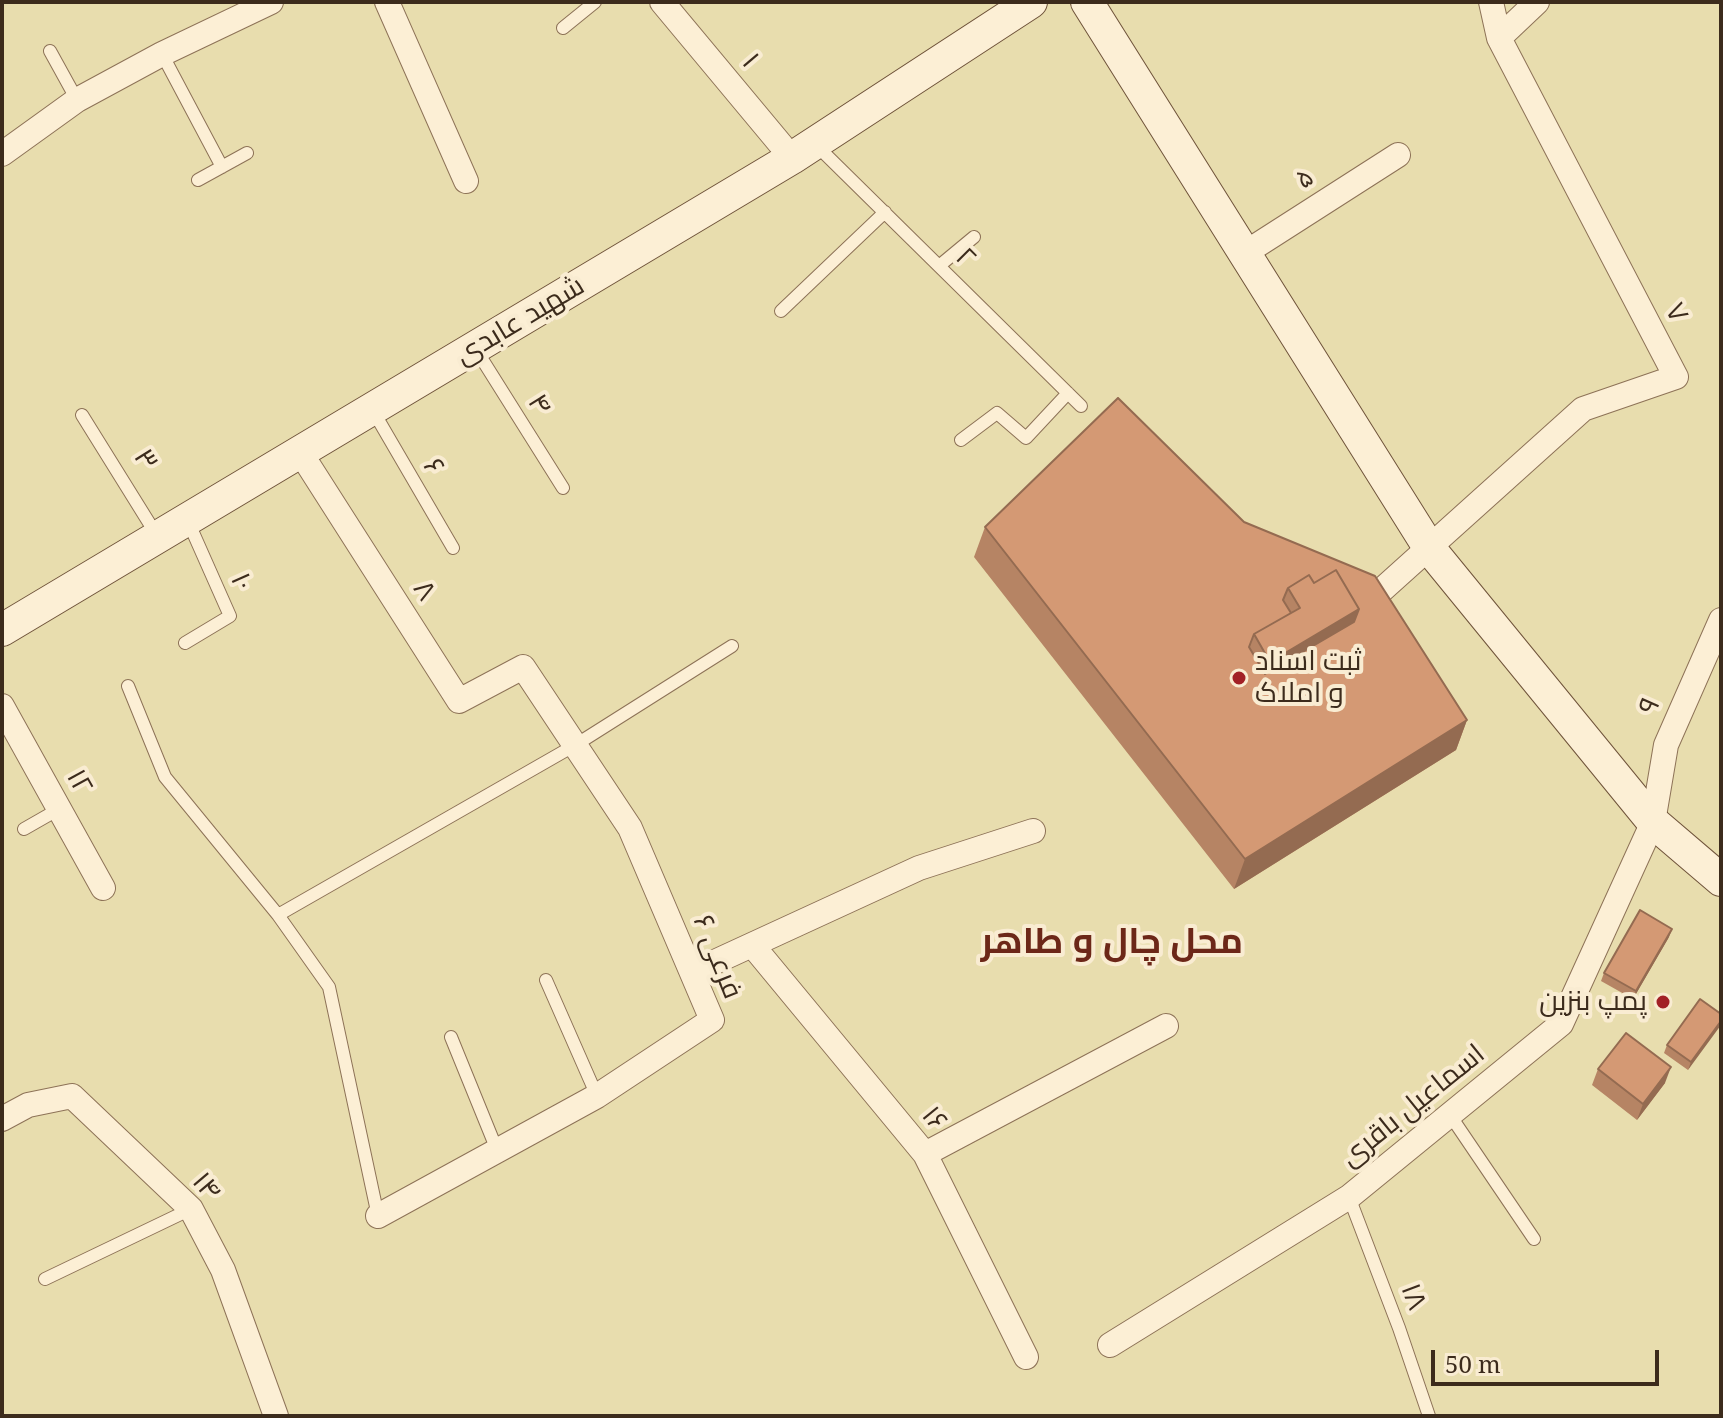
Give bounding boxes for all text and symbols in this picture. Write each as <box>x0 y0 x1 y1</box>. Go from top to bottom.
street label: ۱ <box>734 47 766 75</box>
street label: ۵ <box>1289 161 1321 197</box>
street label: ۲ <box>948 241 982 275</box>
street label: شهید عابدی <box>449 269 591 373</box>
street label: ۷ <box>1657 297 1695 329</box>
street label: ۴ <box>520 388 558 422</box>
street label: ۳ <box>126 443 164 477</box>
street label: ۶ <box>415 453 451 481</box>
street label: ۱۰ <box>222 568 260 596</box>
street label: ۸ <box>405 575 443 607</box>
place label: ثبت اسناد و املاک <box>1255 645 1362 711</box>
marker: ثبت اسناد و املاک <box>1230 669 1248 687</box>
street label: ۹ <box>1632 693 1668 719</box>
street label: ۱۲ <box>59 764 99 800</box>
street label: فرعی ۶ <box>685 910 749 1004</box>
district label: محل چال و طاهر <box>981 921 1243 965</box>
place label: پمپ بنزین <box>1539 985 1647 1019</box>
marker: پمپ بنزین <box>1654 993 1672 1011</box>
street label: اسماعیل باقری <box>1334 1038 1492 1174</box>
street label: ۱۶ <box>914 1100 954 1138</box>
street label: ۱۴ <box>184 1166 228 1208</box>
street label: ۱۸ <box>1393 1279 1433 1315</box>
scale bar <box>1435 1334 1663 1384</box>
text: 50 m <box>1445 1347 1501 1380</box>

